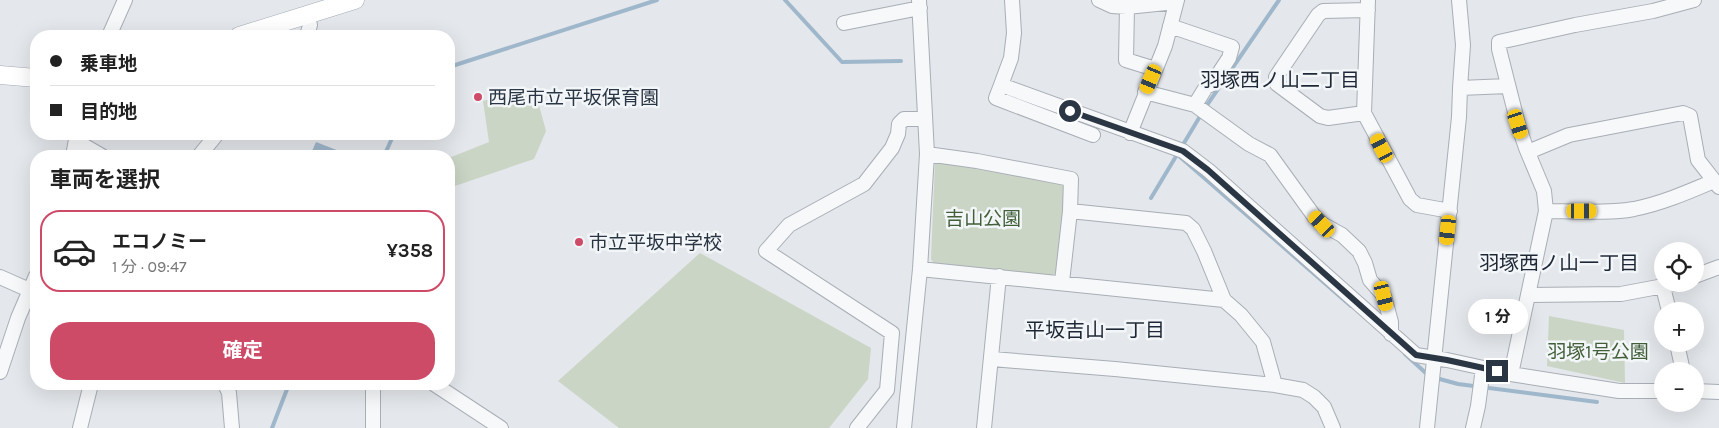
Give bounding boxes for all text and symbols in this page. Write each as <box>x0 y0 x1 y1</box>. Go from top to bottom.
text: 乗車地 <box>80 53 137 75</box>
car <box>1138 62 1163 96</box>
district label: 羽塚西ノ山二丁目 <box>1200 69 1360 92</box>
place label: 西尾市立平坂保育園 <box>488 87 659 109</box>
marker: 西尾市立平坂保育園 <box>472 91 484 103</box>
route start <box>1059 100 1081 122</box>
text: 目的地 <box>80 101 137 123</box>
car <box>1506 107 1529 141</box>
car <box>1368 131 1395 165</box>
text: 車両を選択 <box>50 167 160 193</box>
car <box>1567 204 1597 219</box>
park label: 吉山公園 <box>945 208 1021 230</box>
car <box>1306 208 1337 240</box>
car <box>1438 214 1457 246</box>
icon: car <box>52 229 97 274</box>
text: エコノミー <box>112 231 207 253</box>
place label: 市立平坂中学校 <box>589 232 722 254</box>
marker: 市立平坂中学校 <box>573 236 585 248</box>
text: ¥358 <box>387 240 433 262</box>
map controls <box>1654 242 1704 412</box>
button: locate <box>1654 242 1704 292</box>
district label: 羽塚西ノ山一丁目 <box>1479 252 1639 275</box>
text: 1 分 · 09:47 <box>112 257 186 276</box>
car <box>1373 280 1394 312</box>
callout: 1 分 <box>1467 298 1527 334</box>
button: + <box>1654 302 1704 352</box>
text: 1 分 <box>1485 307 1511 326</box>
district label: 平坂吉山一丁目 <box>1025 319 1165 342</box>
button: 確定 <box>50 322 435 380</box>
park label: 羽塚1号公園 <box>1547 341 1649 363</box>
route end <box>1486 360 1508 382</box>
button: − <box>1654 362 1704 412</box>

